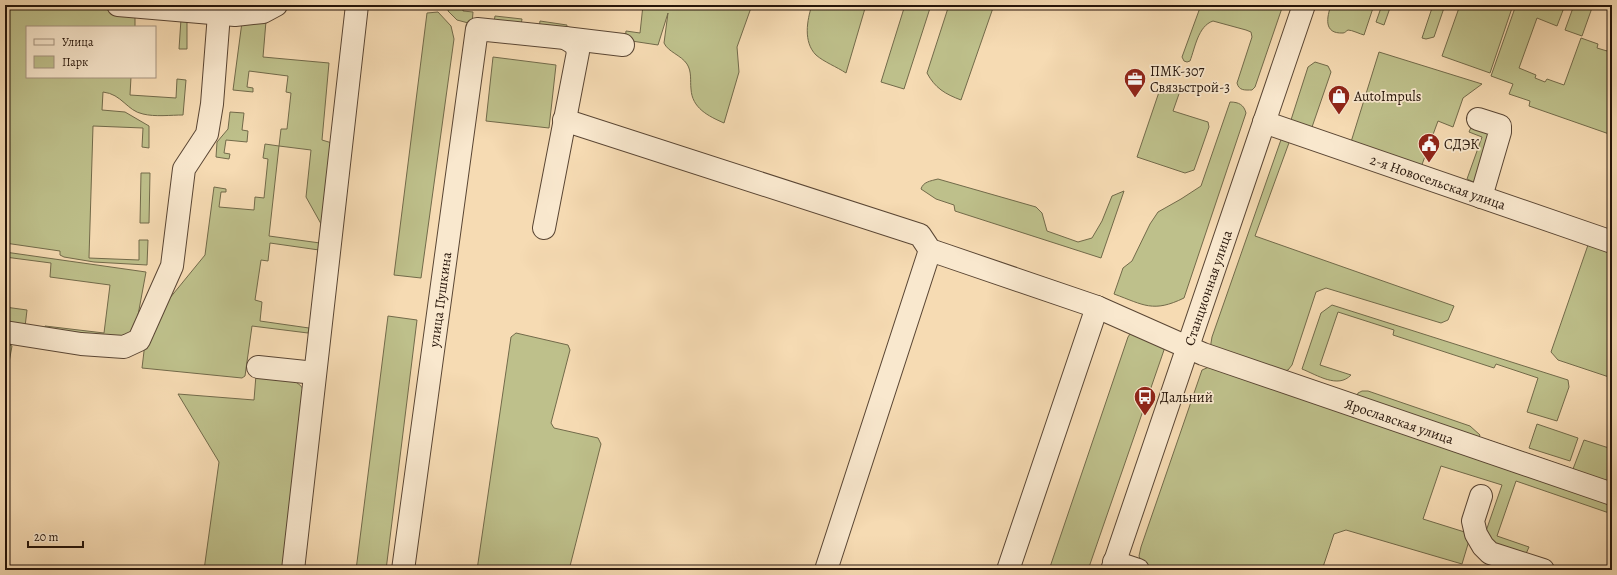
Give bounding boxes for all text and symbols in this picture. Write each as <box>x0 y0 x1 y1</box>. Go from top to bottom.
legend <box>26 26 156 78</box>
text: Улица <box>62 34 94 50</box>
text: Парк <box>62 54 88 70</box>
place label: ПМК-307 Связьстрой-3 <box>1150 62 1230 97</box>
office icon: ПМК-307 Связьстрой-3 <box>1122 66 1148 99</box>
shop icon: AutoImpuls <box>1326 83 1352 116</box>
place label: AutoImpuls <box>1353 87 1421 106</box>
public building icon: СДЭК <box>1416 131 1442 164</box>
place label: СДЭК <box>1444 135 1479 154</box>
street label: 2-я Новосельская улица <box>1367 150 1509 215</box>
street label: Станционная улица <box>1180 227 1237 348</box>
street label: улица Пушкина <box>424 250 456 349</box>
bus stop icon: Дальний <box>1132 384 1158 417</box>
place label: Дальний <box>1160 388 1213 407</box>
street label: Ярославская улица <box>1342 394 1457 449</box>
scale bar <box>28 523 83 549</box>
text: 20 m <box>34 529 58 545</box>

